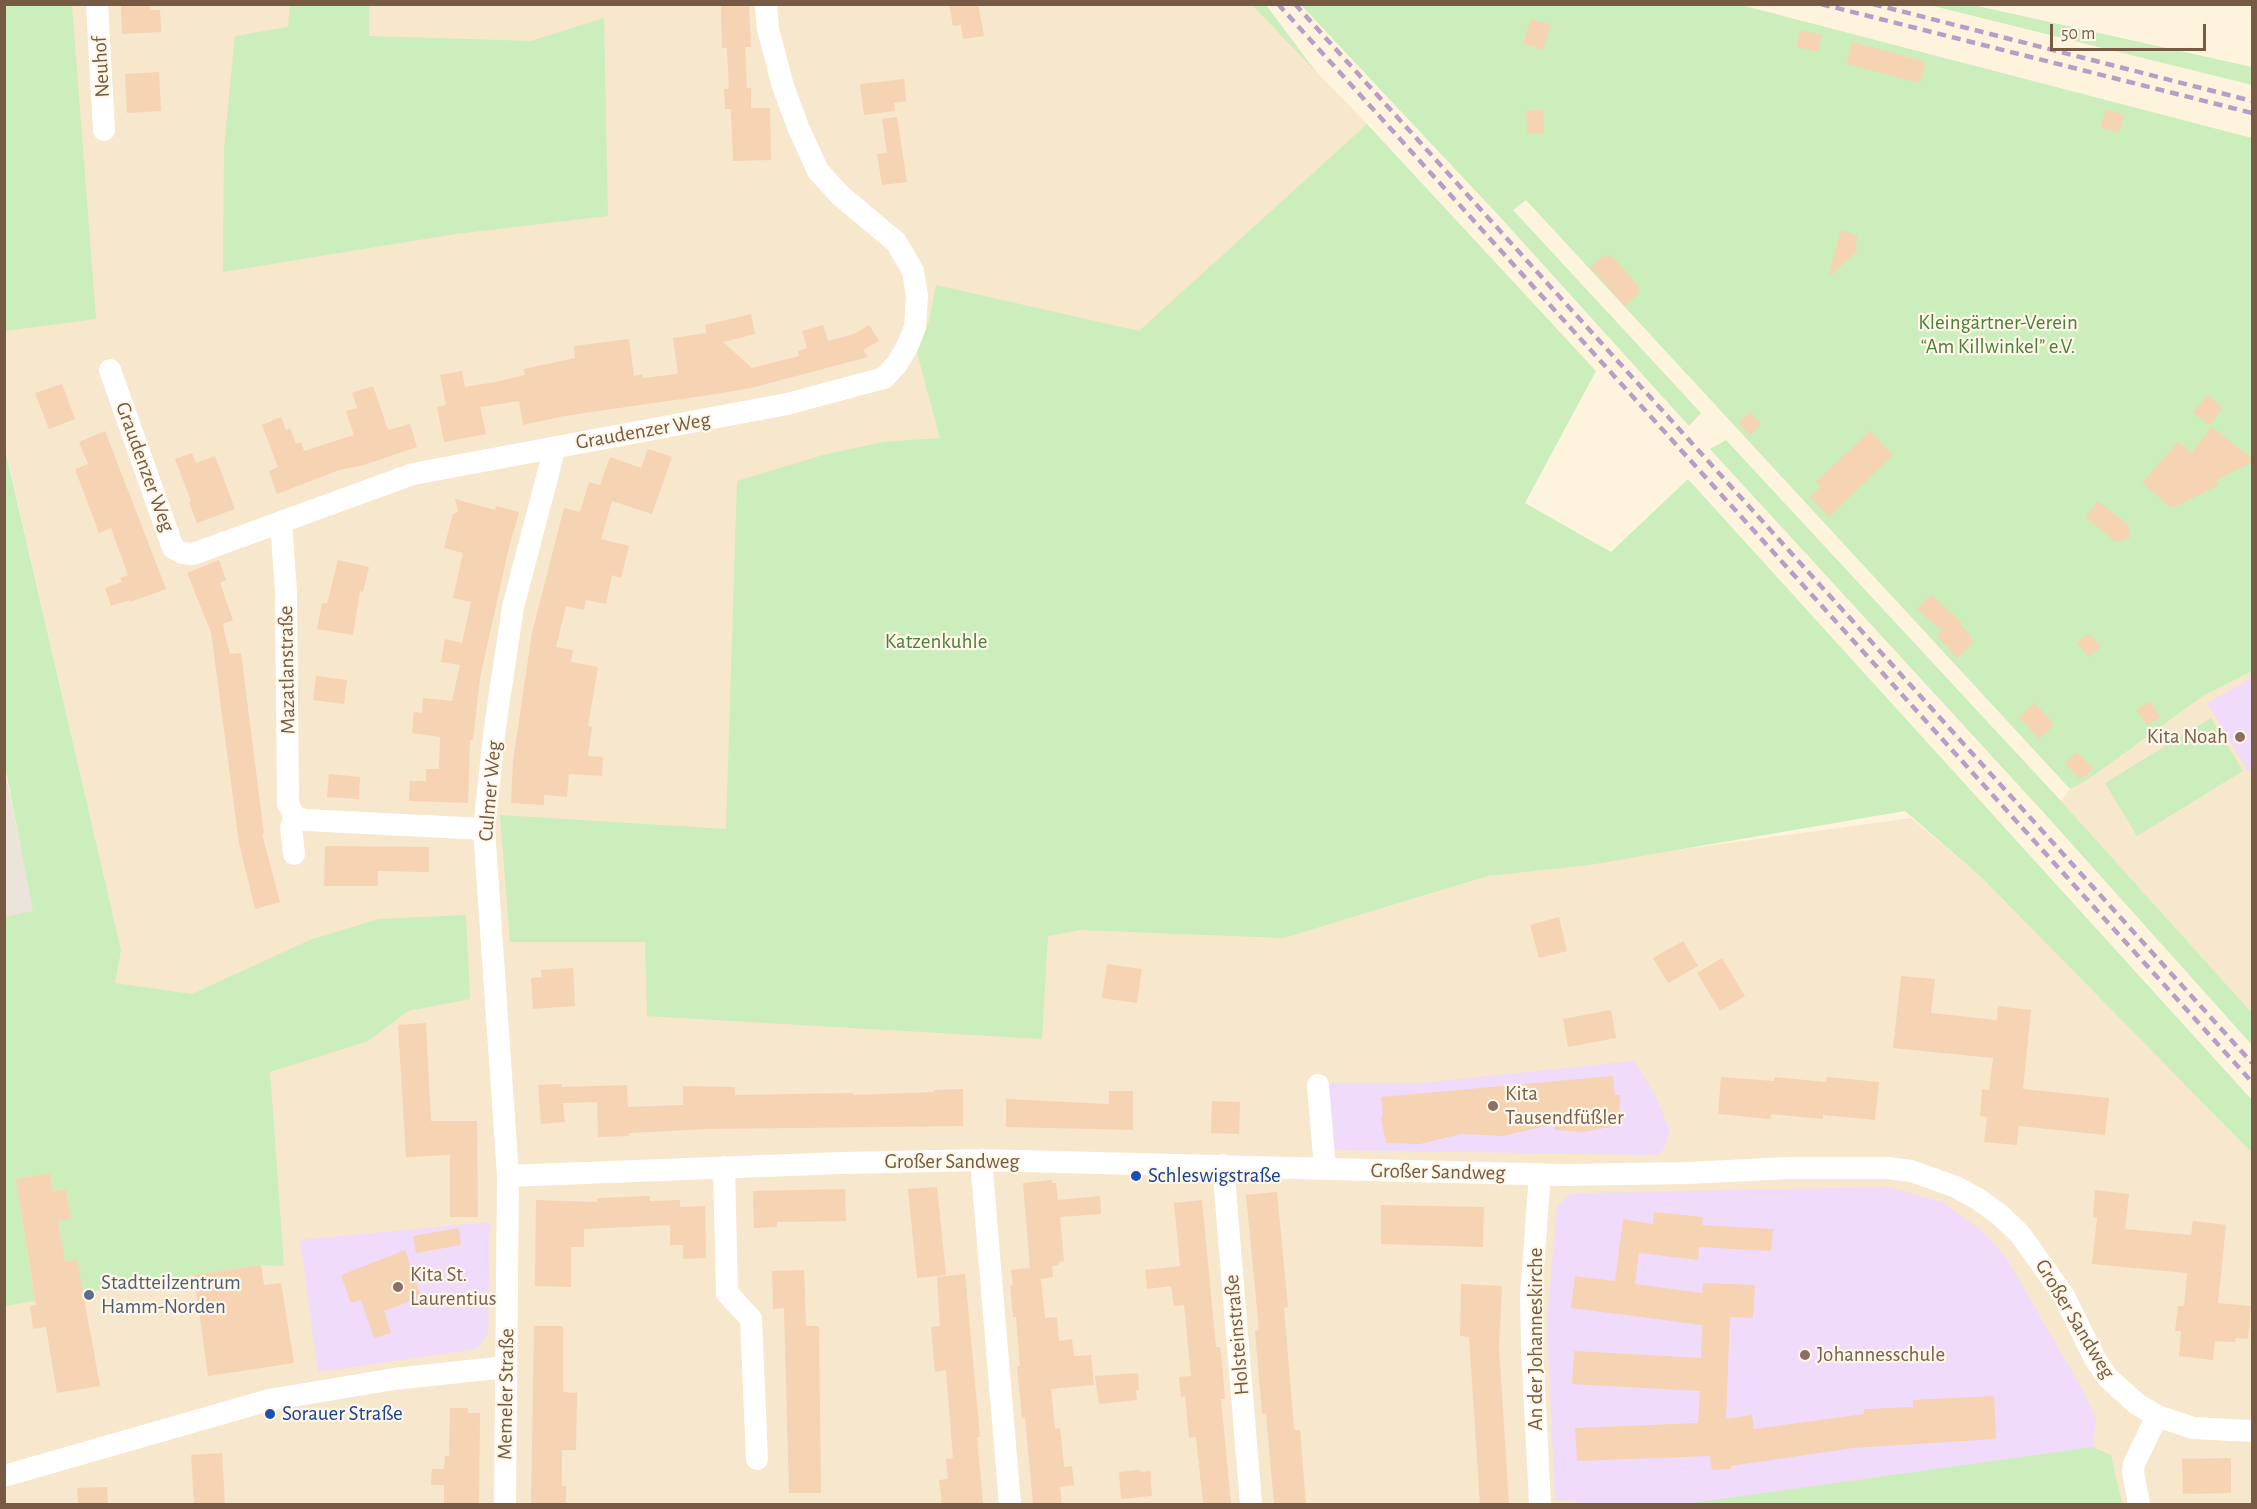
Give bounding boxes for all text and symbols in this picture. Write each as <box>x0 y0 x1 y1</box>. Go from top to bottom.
scale bar <box>2053 12 2209 50</box>
text: 50 m <box>2061 25 2095 43</box>
street label: Neuhof <box>87 36 115 98</box>
park label: Kleingärtner-Verein “Am Killwinkel” e.V. <box>1918 310 2078 360</box>
street label: Graudenzer Weg <box>110 399 180 535</box>
street label: Graudenzer Weg <box>574 407 712 455</box>
street label: Mazatlanstraße <box>273 605 301 735</box>
park label: Katzenkuhle <box>885 629 987 655</box>
place label: Kita Noah <box>2147 724 2228 750</box>
marker: Kita Noah <box>2233 730 2247 744</box>
street label: Culmer Weg <box>473 740 507 842</box>
place label: Kita Tausendfüßler <box>1505 1081 1624 1131</box>
marker: Kita Tausendfüßler <box>1486 1099 1500 1113</box>
street label: Großer Sandweg <box>885 1149 1019 1175</box>
street label: Großer Sandweg <box>1370 1158 1506 1186</box>
place label: Schleswigstraße <box>1148 1163 1281 1189</box>
marker: Schleswigstraße <box>1129 1169 1143 1183</box>
street label: An der Johanneskirche <box>1523 1248 1549 1430</box>
street label: Großer Sandweg <box>2029 1255 2121 1383</box>
place label: Kita St. Laurentius <box>410 1262 496 1312</box>
place label: Stadtteilzentrum Hamm-Norden <box>101 1270 241 1320</box>
street label: Holsteinstraße <box>1219 1273 1255 1397</box>
marker: Kita St. Laurentius <box>391 1280 405 1294</box>
marker: Stadtteilzentrum Hamm-Norden <box>82 1288 96 1302</box>
street label: Memeler Straße <box>492 1328 520 1460</box>
place label: Johannesschule <box>1817 1342 1945 1368</box>
marker: Johannesschule <box>1798 1348 1812 1362</box>
place label: Sorauer Straße <box>282 1401 403 1427</box>
marker: Sorauer Straße <box>263 1407 277 1421</box>

